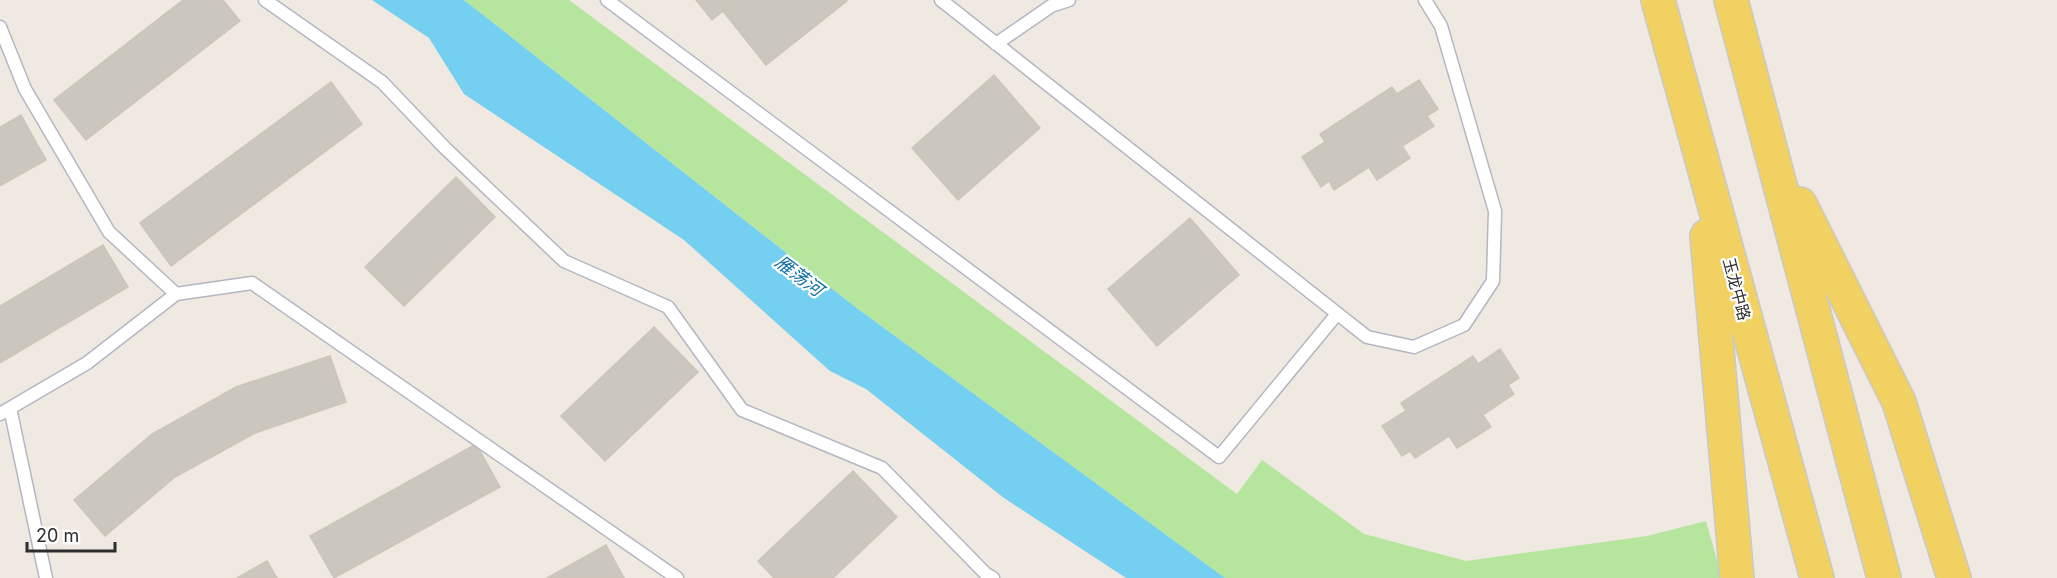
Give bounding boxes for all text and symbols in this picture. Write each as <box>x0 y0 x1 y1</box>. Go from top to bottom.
water label: 雁荡河 <box>771 251 830 302</box>
street label: 玉龙中路 <box>1719 255 1755 323</box>
scale bar <box>27 515 116 553</box>
text: 20 m <box>36 525 79 546</box>

